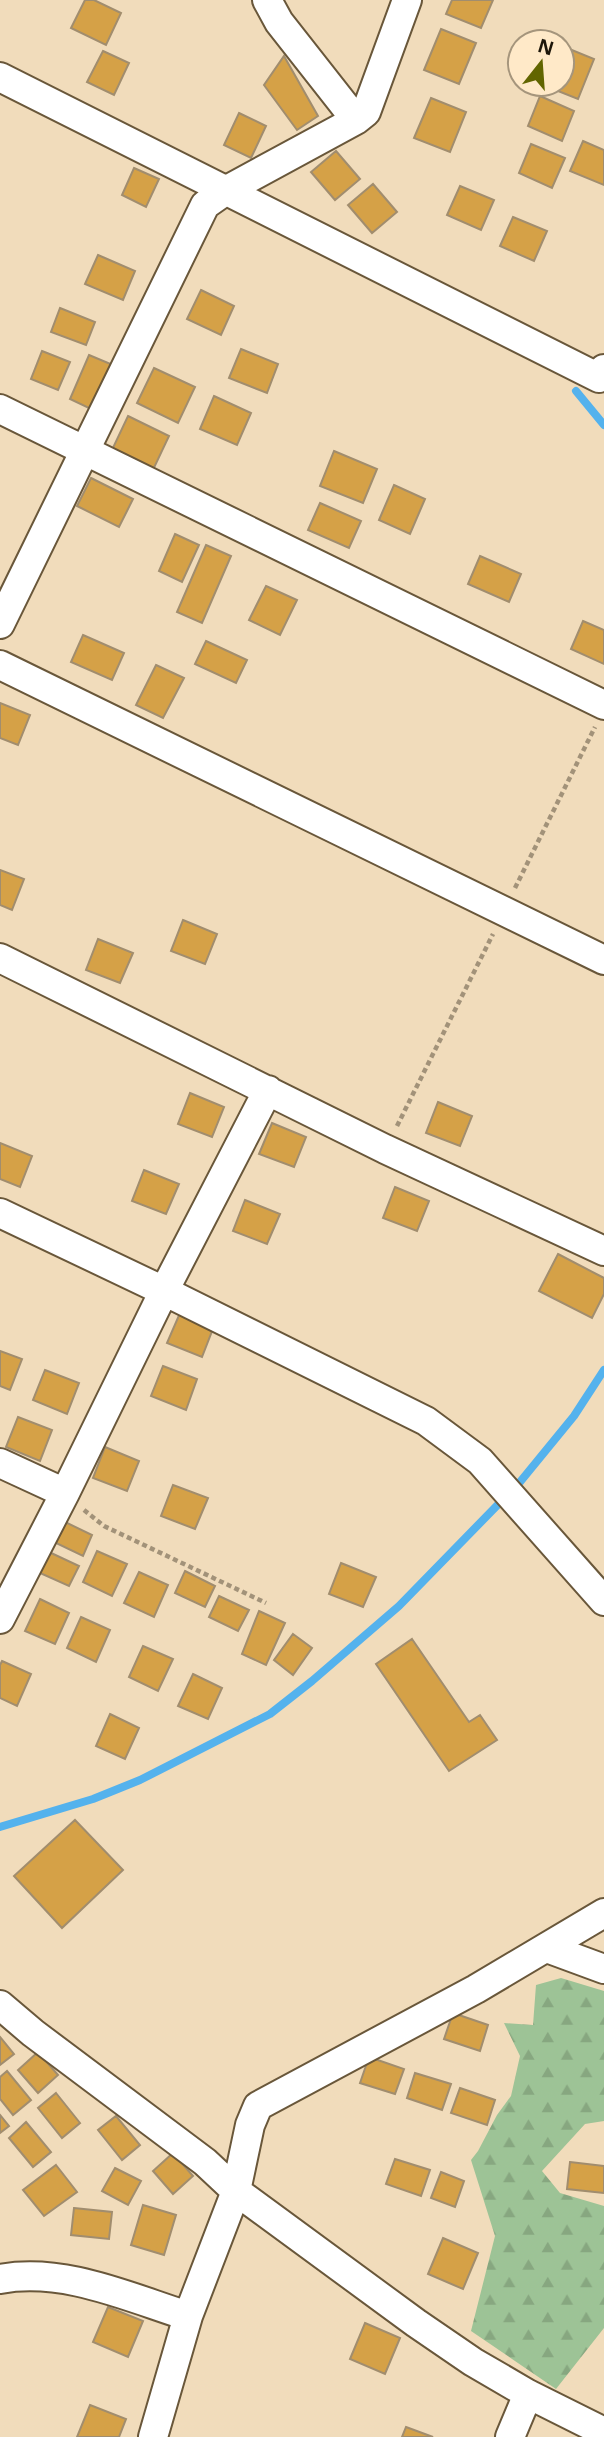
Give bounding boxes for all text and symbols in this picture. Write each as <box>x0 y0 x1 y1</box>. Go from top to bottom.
north arrow <box>506 28 576 98</box>
text: N <box>535 32 557 61</box>

